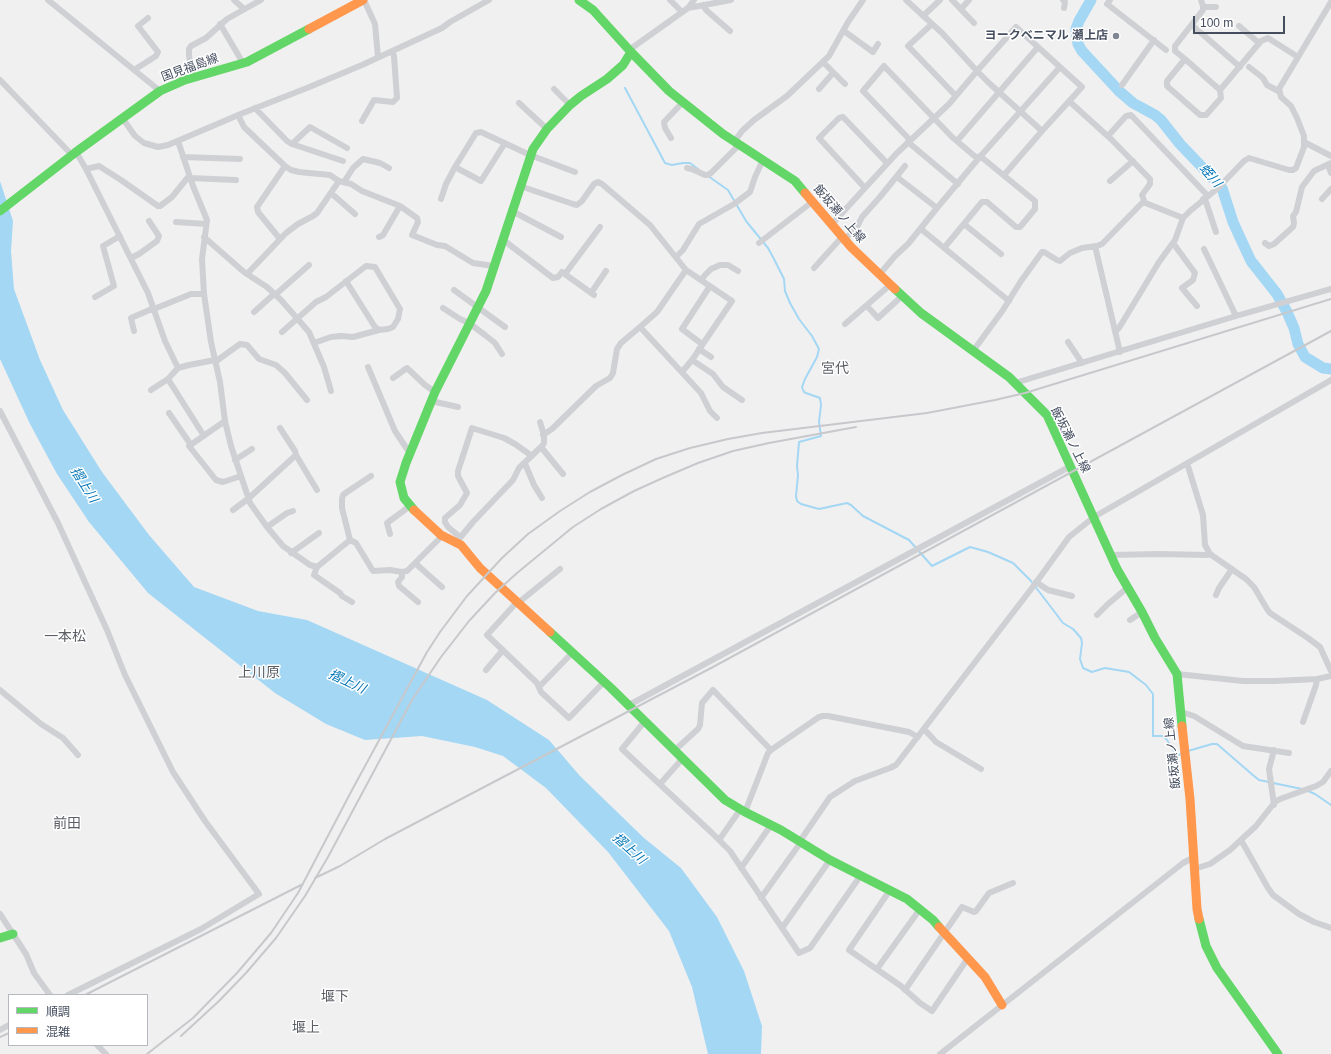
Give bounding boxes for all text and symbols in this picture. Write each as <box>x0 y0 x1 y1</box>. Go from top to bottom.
scale bar <box>1195 8 1287 34</box>
text: 100 m <box>1200 16 1233 30</box>
place label: ヨークベニマル 瀬上店 <box>985 29 1108 43</box>
marker: ヨークベニマル 瀬上店 <box>1111 31 1121 41</box>
street label: 国見福島線 <box>159 51 221 85</box>
water label: 蛭川 <box>1196 161 1224 191</box>
street label: 飯坂瀬ノ上線 <box>810 182 868 246</box>
district label: 宮代 <box>821 361 849 377</box>
street label: 飯坂瀬ノ上線 <box>1047 405 1093 475</box>
water label: 摺上川 <box>67 464 101 506</box>
district label: 一本松 <box>44 629 86 645</box>
district label: 上川原 <box>238 665 280 681</box>
water label: 摺上川 <box>326 667 368 697</box>
street label: 飯坂瀬ノ上線 <box>1162 716 1184 790</box>
district label: 前田 <box>53 816 81 832</box>
water label: 摺上川 <box>609 830 649 868</box>
district label: 堰下 <box>321 989 349 1005</box>
legend <box>8 994 148 1046</box>
text: 順調 <box>46 1005 70 1019</box>
district label: 堰上 <box>292 1020 320 1036</box>
text: 混雑 <box>46 1025 70 1039</box>

